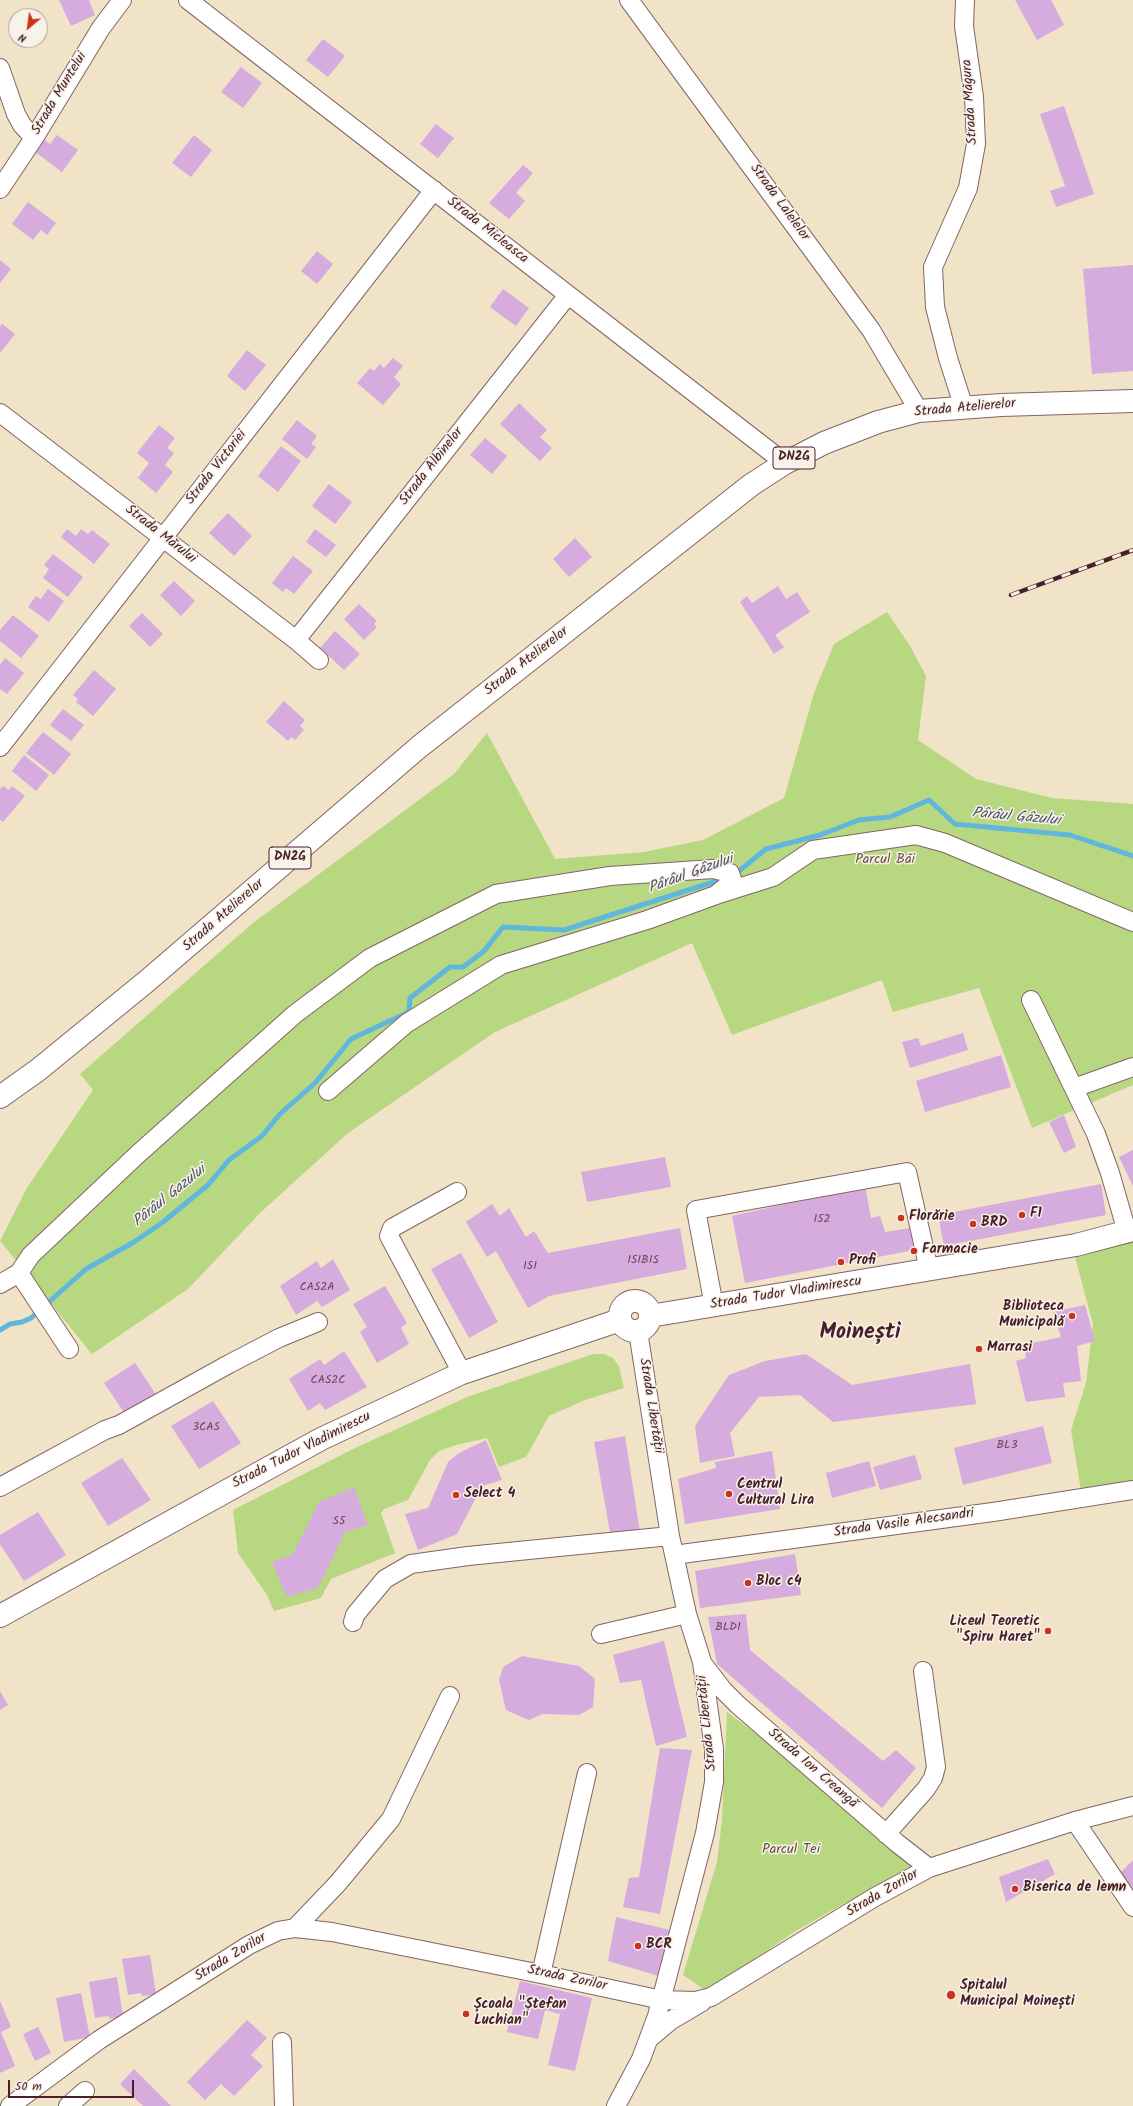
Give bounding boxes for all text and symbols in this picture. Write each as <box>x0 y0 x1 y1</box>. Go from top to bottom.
north arrow <box>8 8 48 48</box>
text: N <box>15 28 30 47</box>
street label: Strada Muntelui <box>29 50 91 138</box>
street label: Strada Măgura <box>960 59 982 145</box>
street label: Strada Lalelelor <box>745 161 813 245</box>
street label: Strada Micleasca <box>443 194 531 268</box>
street label: Strada Atelierelor <box>914 396 1016 422</box>
street label: Strada Albinelor <box>396 425 468 509</box>
street label: Strada Victoriei <box>183 428 251 508</box>
road number: DN2G <box>773 447 815 469</box>
street label: Strada Mărului <box>121 502 199 568</box>
street label: Strada Atelierelor <box>482 624 572 700</box>
water label: Pârâul Gâzului <box>971 805 1061 831</box>
road number: DN2G <box>269 847 311 869</box>
water label: Pârâul Gâzului <box>646 851 736 899</box>
park label: Parcul Băi <box>855 853 915 869</box>
street label: Strada Atelierelor <box>180 876 268 956</box>
water label: Pârâul Gazului <box>130 1162 210 1232</box>
place label: F1 <box>1030 1207 1042 1223</box>
place label: Florărie <box>909 1210 955 1226</box>
marker: F1 <box>1017 1210 1027 1220</box>
house number: 152 <box>813 1213 831 1227</box>
marker: Florărie <box>896 1213 906 1223</box>
place label: BRD <box>981 1216 1007 1232</box>
marker: BRD <box>968 1219 978 1229</box>
place label: Farmacie <box>922 1243 978 1259</box>
marker: Farmacie <box>909 1246 919 1256</box>
house number: 151BIS <box>627 1254 659 1268</box>
place label: Profi <box>849 1254 875 1270</box>
marker: Profi <box>836 1257 846 1267</box>
house number: 151 <box>523 1260 537 1274</box>
street label: Strada Tudor Vladimirescu <box>709 1274 863 1314</box>
house number: CAS2A <box>299 1281 335 1295</box>
place label: Biblioteca Municipală <box>999 1300 1064 1332</box>
marker: Biblioteca Municipală <box>1067 1311 1077 1321</box>
district label: Moinești <box>819 1321 901 1347</box>
place label: Marrasi <box>987 1341 1032 1357</box>
marker: Marrasi <box>974 1344 984 1354</box>
street label: Strada Libertății <box>634 1357 666 1455</box>
house number: CAS2C <box>310 1374 346 1388</box>
street label: Strada Tudor Vladimirescu <box>230 1409 374 1493</box>
house number: 3CAS <box>192 1421 220 1435</box>
house number: BL3 <box>996 1439 1018 1453</box>
place label: Centrul Cultural Lira <box>737 1478 814 1510</box>
place label: Select 4 <box>464 1487 515 1503</box>
marker: Centrul Cultural Lira <box>724 1489 734 1499</box>
marker: Select 4 <box>451 1490 461 1500</box>
street label: Strada Vasile Alecsandri <box>833 1506 975 1542</box>
house number: S5 <box>333 1515 345 1529</box>
place label: Bloc c4 <box>756 1575 802 1591</box>
marker: Bloc c4 <box>743 1578 753 1588</box>
place label: Liceul Teoretic "Spiru Haret" <box>950 1615 1040 1648</box>
house number: BLD1 <box>715 1621 741 1635</box>
marker: Liceul Teoretic "Spiru Haret" <box>1043 1626 1053 1636</box>
street label: Strada Libertății <box>695 1674 721 1772</box>
street label: Strada Ion Creangă <box>764 1725 860 1813</box>
park label: Parcul Tei <box>762 1843 820 1859</box>
street label: Strada Zorilor <box>844 1867 922 1921</box>
place label: Biserica de lemn <box>1023 1881 1126 1897</box>
marker: Biserica de lemn <box>1010 1884 1020 1894</box>
street label: Strada Zorilor <box>192 1930 270 1986</box>
place label: BCR <box>646 1938 672 1954</box>
marker: BCR <box>633 1941 643 1951</box>
street label: Strada Zorilor <box>526 1962 608 1996</box>
place label: Spitalul Municipal Moinești <box>960 1979 1075 2012</box>
marker: Spitalul Municipal Moinești <box>945 1989 957 2001</box>
place label: Școala "Ștefan Luchian" <box>474 1998 567 2030</box>
marker: Școala "Ștefan Luchian" <box>461 2009 471 2019</box>
scale bar <box>10 2072 136 2098</box>
text: 50 m <box>15 2077 42 2096</box>

